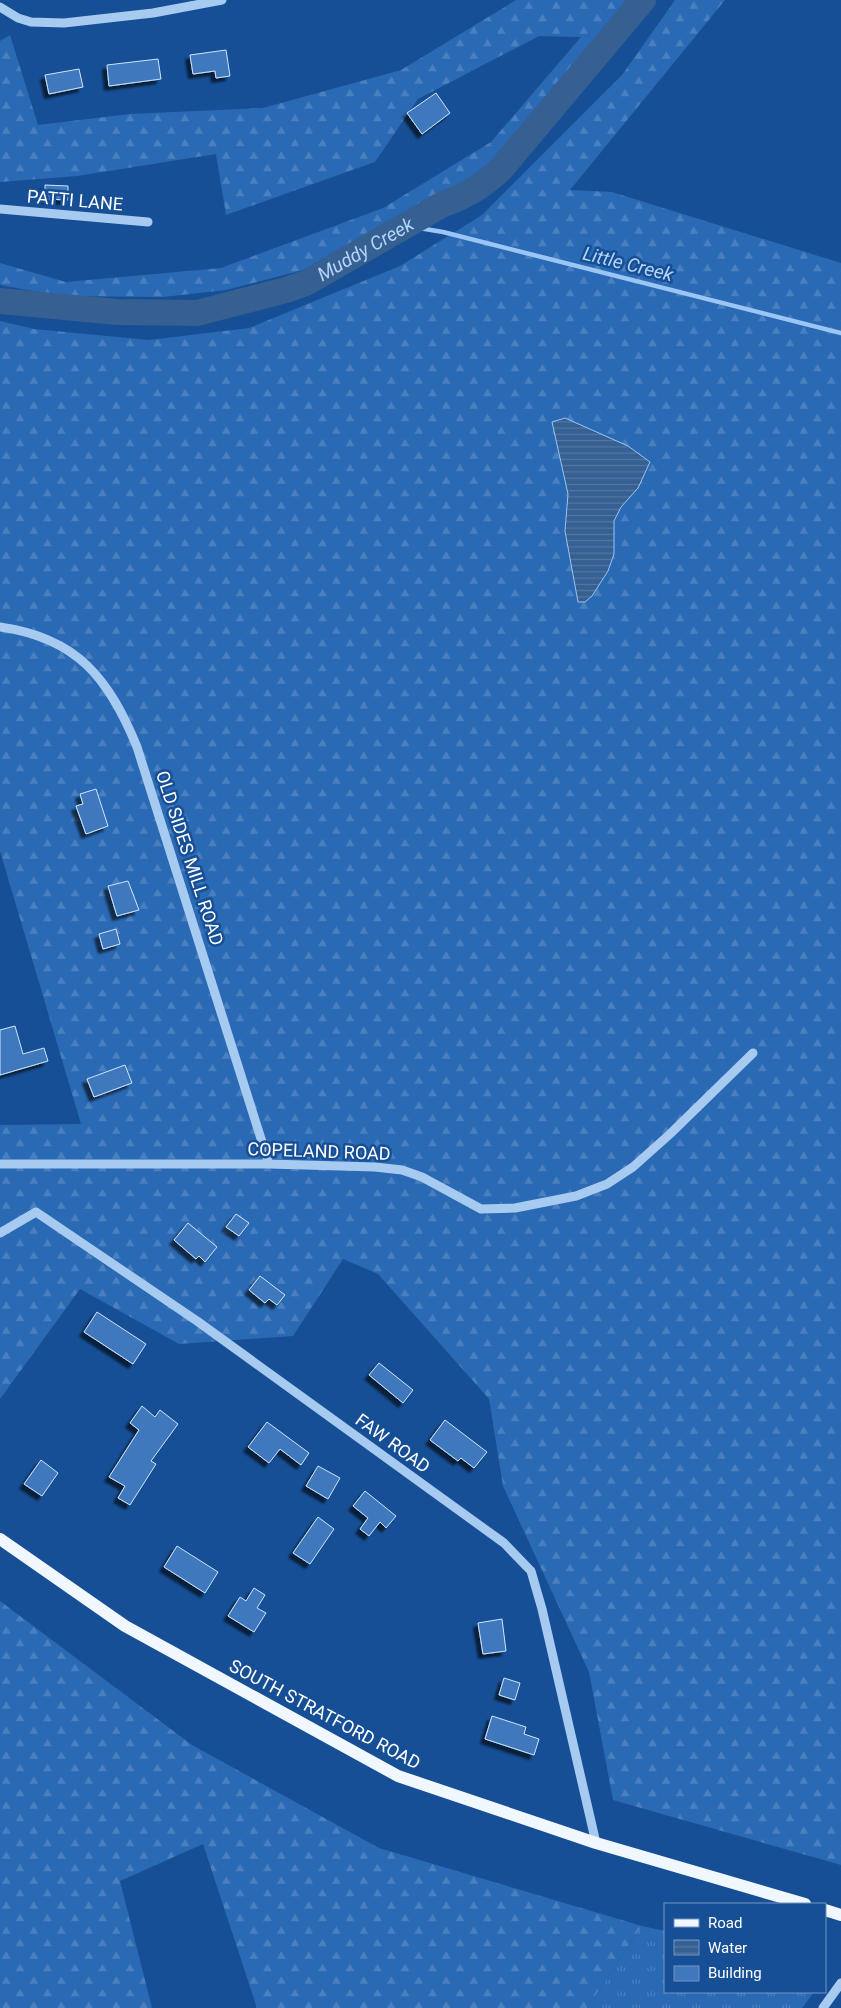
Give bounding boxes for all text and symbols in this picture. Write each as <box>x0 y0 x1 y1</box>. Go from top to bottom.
street label: PATTI LANE <box>26 185 124 215</box>
water label: Muddy Creek <box>313 212 418 286</box>
water label: Little Creek <box>580 242 676 286</box>
street label: OLD SIDES MILL ROAD <box>152 768 228 948</box>
street label: COPELAND ROAD <box>247 1138 391 1164</box>
street label: FAW ROAD <box>352 1409 434 1477</box>
street label: SOUTH STRATFORD ROAD <box>226 1655 424 1773</box>
legend <box>664 1903 826 1993</box>
text: Road <box>708 1914 742 1932</box>
text: Water <box>708 1939 747 1957</box>
text: Building <box>708 1964 762 1982</box>

